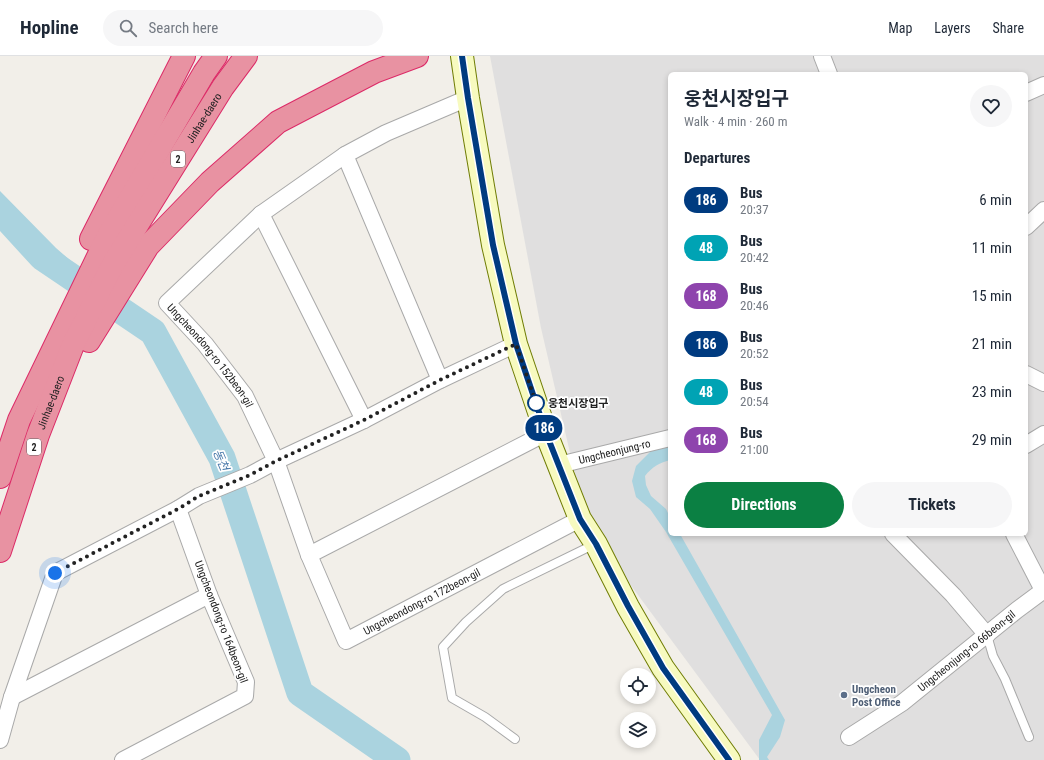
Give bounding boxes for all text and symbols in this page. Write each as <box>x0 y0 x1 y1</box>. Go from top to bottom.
search box <box>103 10 383 46</box>
text: Hopline <box>20 16 79 39</box>
icon: search <box>117 17 139 39</box>
text: Search here <box>149 19 218 37</box>
text: Map <box>888 20 912 36</box>
text: Layers <box>934 20 971 36</box>
text: Share <box>993 20 1024 36</box>
button: heart <box>970 85 1012 127</box>
text: 웅천시장입구 <box>684 87 789 110</box>
street label: Jinhae-daero <box>183 90 224 145</box>
text: Walk · 4 min · 260 m <box>684 114 788 129</box>
text: Departures <box>684 149 750 167</box>
road number: 2 <box>171 151 185 167</box>
text: Bus <box>740 184 763 202</box>
text: 6 min <box>979 191 1012 209</box>
text: 186 <box>695 192 717 208</box>
text: 20:37 <box>740 202 769 217</box>
text: Bus <box>740 232 763 250</box>
text: 11 min <box>972 239 1012 257</box>
text: 48 <box>699 240 713 256</box>
text: 20:42 <box>740 250 769 265</box>
text: Bus <box>740 280 763 298</box>
text: 15 min <box>972 287 1012 305</box>
text: 168 <box>695 288 717 304</box>
text: 20:46 <box>740 298 769 313</box>
street label: Ungcheondong-ro 152beon-gil <box>164 301 256 409</box>
text: Bus <box>740 328 763 346</box>
text: 21 min <box>972 335 1012 353</box>
text: 186 <box>695 336 717 352</box>
text: 20:52 <box>740 346 769 361</box>
street label: Jinhae-daero <box>34 373 67 431</box>
text: Bus <box>740 376 763 394</box>
text: 23 min <box>972 383 1012 401</box>
text: 48 <box>699 384 713 400</box>
marker: 웅천시장입구 <box>527 394 545 412</box>
text: 20:54 <box>740 394 769 409</box>
place label: 웅천시장입구 <box>548 397 609 410</box>
line badge: 186 <box>521 415 567 441</box>
text: 186 <box>533 420 555 436</box>
text: Bus <box>740 424 763 442</box>
text: 29 min <box>972 431 1012 449</box>
text: 168 <box>695 432 717 448</box>
street label: Ungcheonjung-ro <box>577 436 652 467</box>
road number: 2 <box>27 439 41 455</box>
text: 21:00 <box>740 442 769 457</box>
water label: 동천 <box>210 447 233 475</box>
button: Directions <box>684 482 844 528</box>
button: Tickets <box>852 482 1012 528</box>
street label: Ungcheondong-ro 164beon-gil <box>192 559 250 685</box>
your location <box>45 563 65 583</box>
street label: Ungcheondong-ro 172beon-gil <box>361 566 482 637</box>
street label: Ungcheonjung-ro 66beon-gil <box>915 608 1018 694</box>
map controls <box>620 668 656 748</box>
button: locate <box>620 668 656 704</box>
place label: Ungcheon Post Office <box>852 683 901 709</box>
marker: Ungcheon Post Office <box>839 690 849 700</box>
button: layers <box>620 712 656 748</box>

